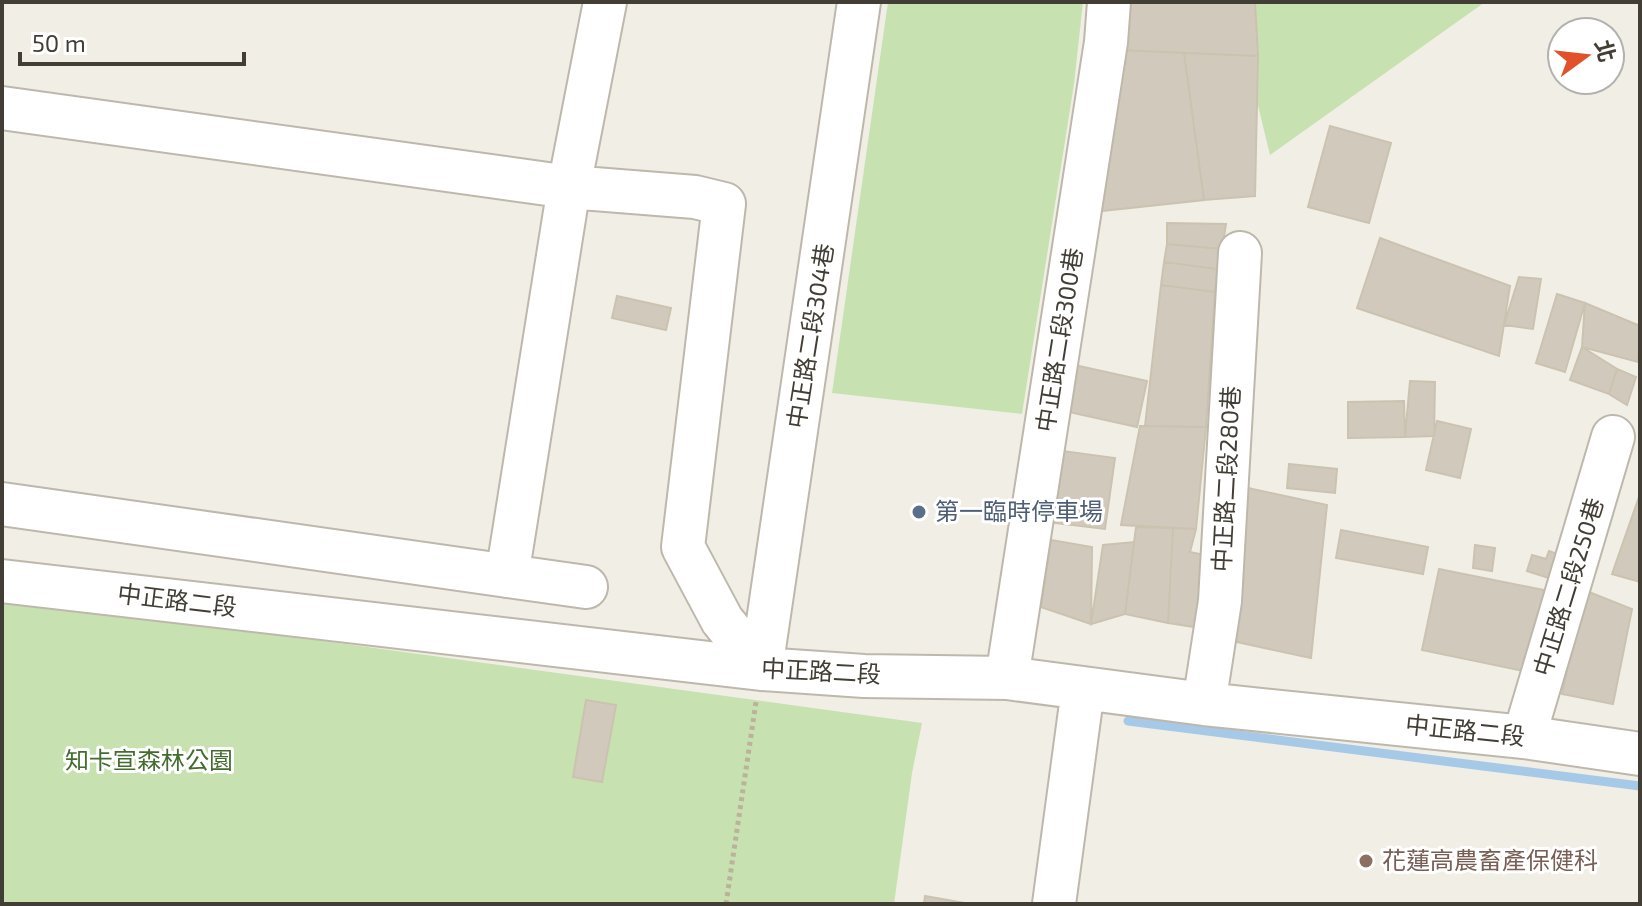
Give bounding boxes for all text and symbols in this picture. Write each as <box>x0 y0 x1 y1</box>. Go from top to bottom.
scale bar <box>20 16 244 66</box>
north arrow <box>1546 16 1626 96</box>
text: 50 m <box>32 28 86 57</box>
text: 北 <box>1591 37 1622 65</box>
street label: 中正路二段304巷 <box>781 241 838 430</box>
street label: 中正路二段300巷 <box>1030 245 1087 434</box>
street label: 中正路二段280巷 <box>1206 385 1245 573</box>
street label: 中正路二段250巷 <box>1527 494 1608 679</box>
place label: 第一臨時停車場 <box>935 496 1103 525</box>
marker: 第一臨時停車場 <box>910 503 928 521</box>
street label: 中正路二段 <box>116 578 239 621</box>
street label: 中正路二段 <box>760 653 882 688</box>
street label: 中正路二段 <box>1404 709 1526 750</box>
park label: 知卡宣森林公園 <box>65 745 233 774</box>
place label: 花蓮高農畜產保健科 <box>1382 845 1598 874</box>
marker: 花蓮高農畜產保健科 <box>1357 852 1375 870</box>

